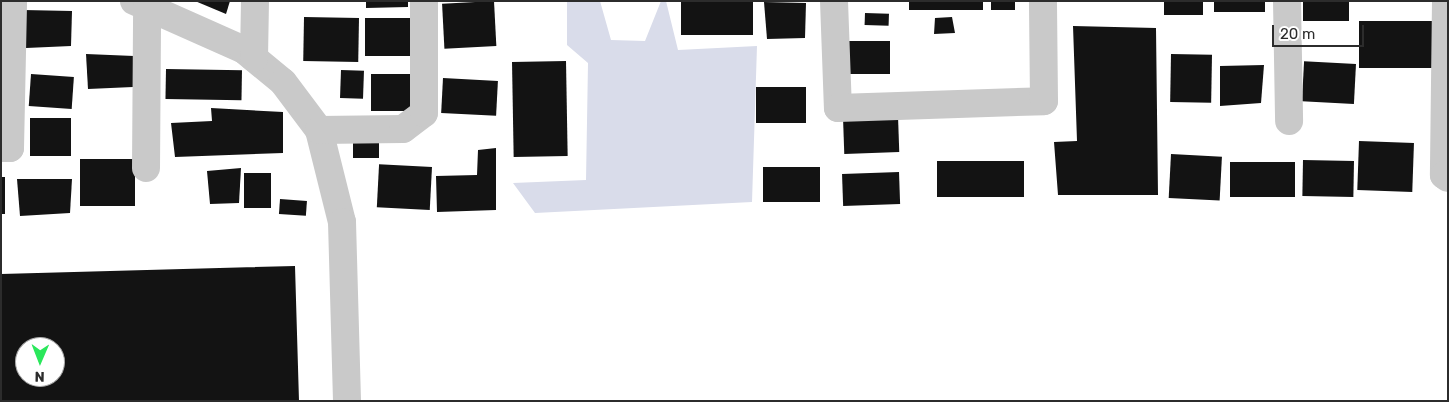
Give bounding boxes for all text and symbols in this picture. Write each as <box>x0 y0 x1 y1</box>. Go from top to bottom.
scale bar <box>1274 15 1366 47</box>
text: 20 m <box>1280 25 1315 43</box>
north arrow <box>15 337 65 387</box>
text: N <box>35 368 45 385</box>

